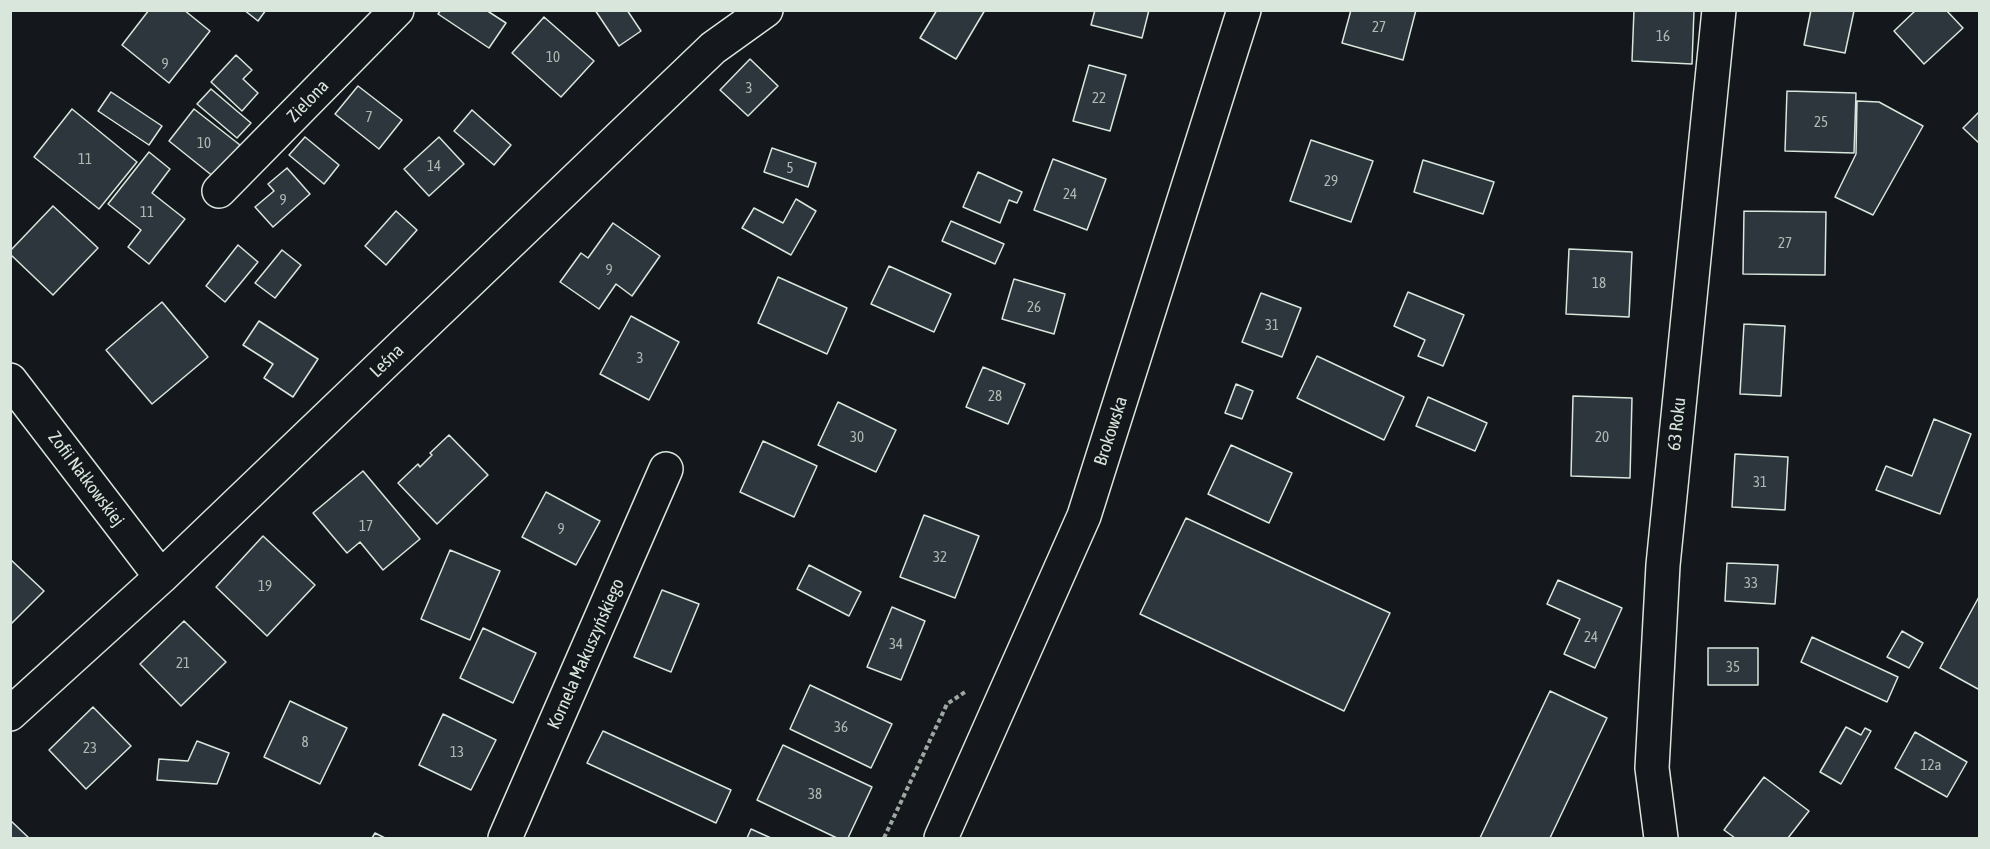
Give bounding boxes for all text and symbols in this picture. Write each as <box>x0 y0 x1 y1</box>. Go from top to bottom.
house number: 27 <box>1372 18 1386 36</box>
house number: 16 <box>1656 27 1670 45</box>
house number: 10 <box>546 48 560 66</box>
house number: 9 <box>161 55 169 73</box>
street label: Zielona <box>283 75 333 127</box>
house number: 3 <box>745 79 753 97</box>
house number: 22 <box>1092 89 1106 107</box>
house number: 7 <box>365 108 373 126</box>
house number: 25 <box>1814 113 1828 131</box>
house number: 10 <box>197 134 211 152</box>
house number: 11 <box>78 150 92 168</box>
house number: 14 <box>427 157 441 175</box>
house number: 5 <box>786 159 794 177</box>
house number: 29 <box>1324 172 1338 190</box>
house number: 24 <box>1063 185 1077 203</box>
house number: 9 <box>279 191 287 209</box>
house number: 11 <box>140 203 154 221</box>
house number: 27 <box>1778 234 1792 252</box>
house number: 9 <box>605 261 613 279</box>
house number: 18 <box>1592 274 1606 292</box>
house number: 26 <box>1027 298 1041 316</box>
house number: 31 <box>1265 316 1279 334</box>
street label: Leśna <box>366 340 408 382</box>
house number: 3 <box>636 349 644 367</box>
house number: 28 <box>988 387 1002 405</box>
street label: Brokowska <box>1090 394 1132 468</box>
street label: 63 Roku <box>1663 396 1691 452</box>
street label: Zofii Nałkowskiej <box>43 427 129 531</box>
house number: 30 <box>850 428 864 446</box>
house number: 20 <box>1595 428 1609 446</box>
house number: 31 <box>1753 473 1767 491</box>
house number: 17 <box>359 517 373 535</box>
house number: 9 <box>557 520 565 538</box>
house number: 32 <box>933 548 947 566</box>
house number: 33 <box>1744 574 1758 592</box>
street label: Kornela Makuszyńskiego <box>543 575 629 733</box>
house number: 19 <box>258 577 272 595</box>
house number: 24 <box>1584 628 1598 646</box>
house number: 34 <box>889 635 903 653</box>
house number: 21 <box>176 654 190 672</box>
house number: 35 <box>1726 658 1740 676</box>
house number: 36 <box>834 718 848 736</box>
house number: 8 <box>301 733 309 751</box>
house number: 23 <box>83 739 97 757</box>
house number: 13 <box>450 743 464 761</box>
house number: 12a <box>1920 756 1942 774</box>
house number: 38 <box>808 785 822 803</box>

